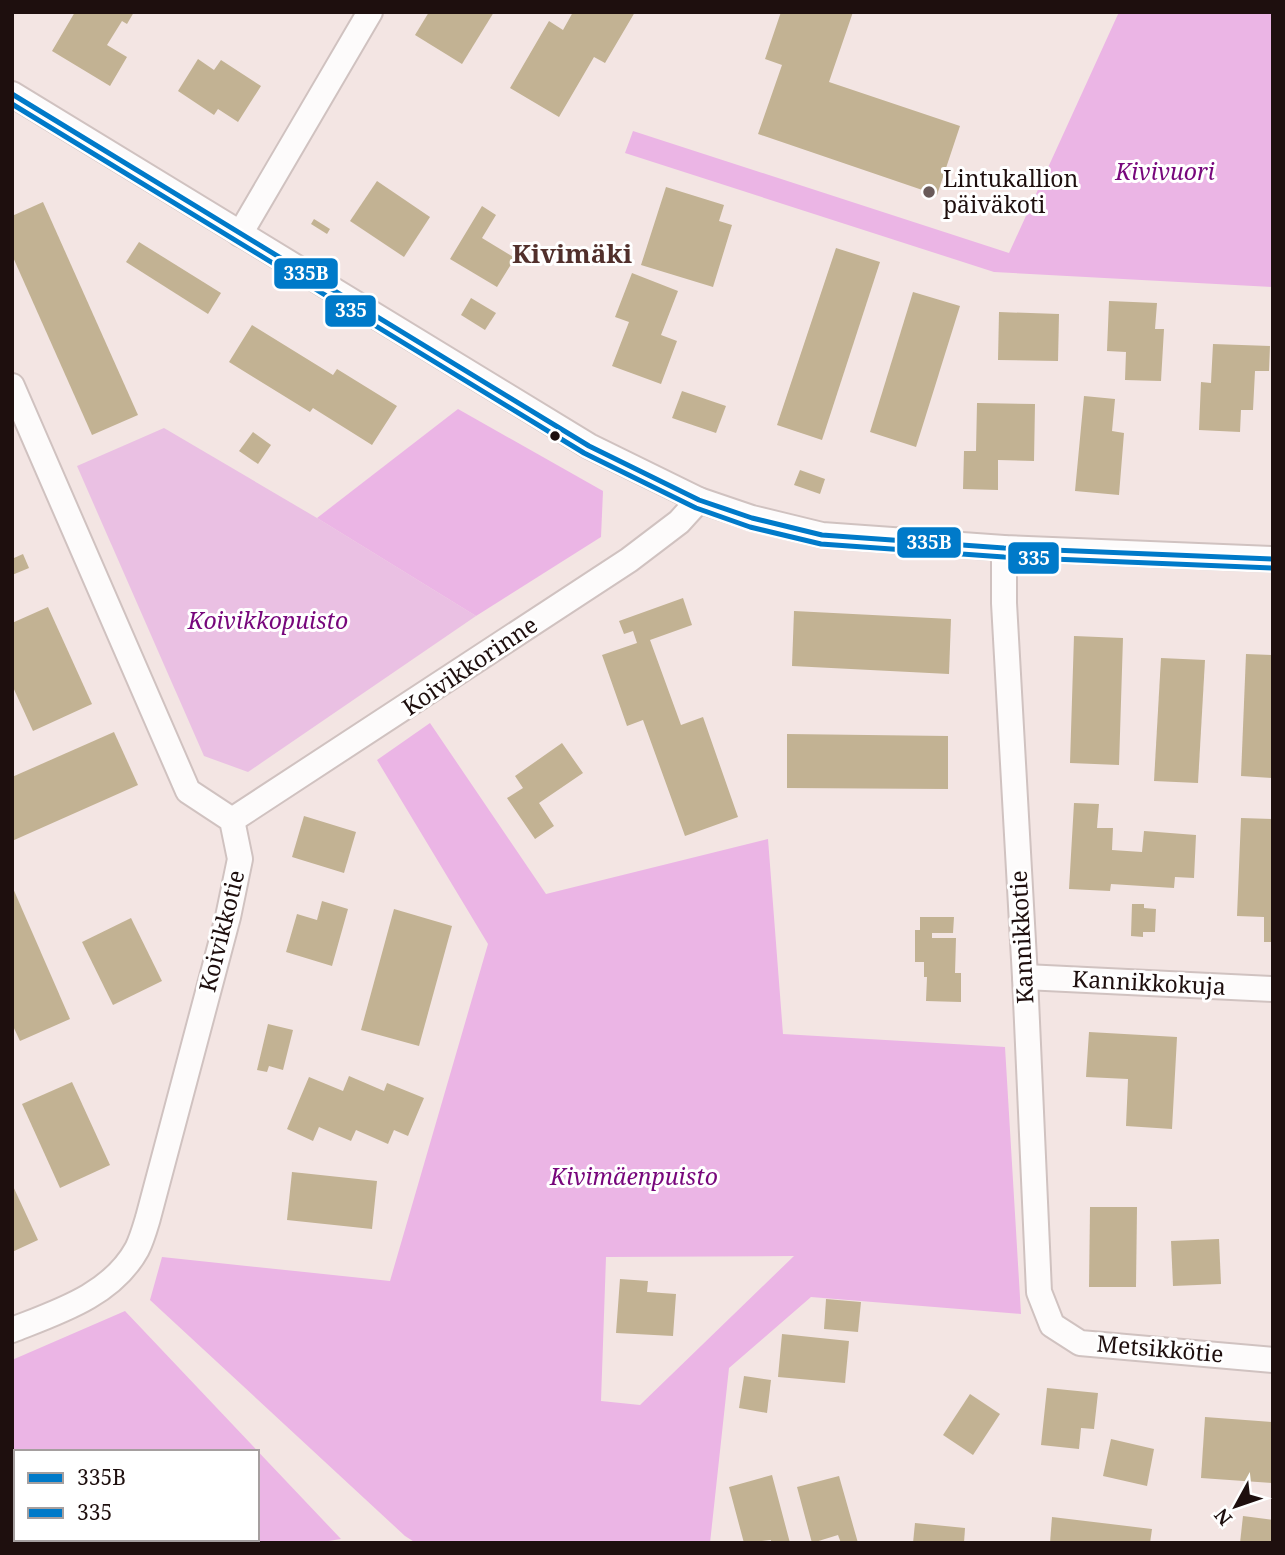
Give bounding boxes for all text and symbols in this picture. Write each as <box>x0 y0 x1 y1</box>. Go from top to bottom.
park label: Kivivuori <box>1114 155 1215 187</box>
place label: Lintukallion päiväkoti <box>943 162 1079 220</box>
marker: Lintukallion päiväkoti <box>921 184 937 200</box>
district label: Kivimäki <box>512 235 632 271</box>
line badge: 335B <box>273 257 339 290</box>
text: 335B <box>284 260 329 286</box>
line badge: 335 <box>324 294 377 328</box>
text: 335 <box>335 297 367 323</box>
unlabelled marker <box>548 429 562 443</box>
line badge: 335B <box>896 526 962 559</box>
text: 335B <box>907 529 952 555</box>
line badge: 335 <box>1007 541 1060 575</box>
text: 335 <box>1018 545 1050 571</box>
park label: Koivikkopuisto <box>187 604 348 636</box>
street label: Koivikkorinne <box>395 608 543 722</box>
street label: Koivikkotie <box>190 867 252 995</box>
street label: Kannikkotie <box>1002 870 1040 1005</box>
street label: Kannikkokuja <box>1071 962 1227 1002</box>
park label: Kivimäenpuisto <box>549 1160 718 1192</box>
street label: Metsikkötie <box>1095 1327 1225 1369</box>
legend <box>14 1450 259 1541</box>
text: 335B <box>77 1463 126 1491</box>
north arrow <box>1201 1471 1271 1541</box>
text: 335 <box>77 1498 112 1526</box>
text: N <box>1208 1503 1238 1531</box>

